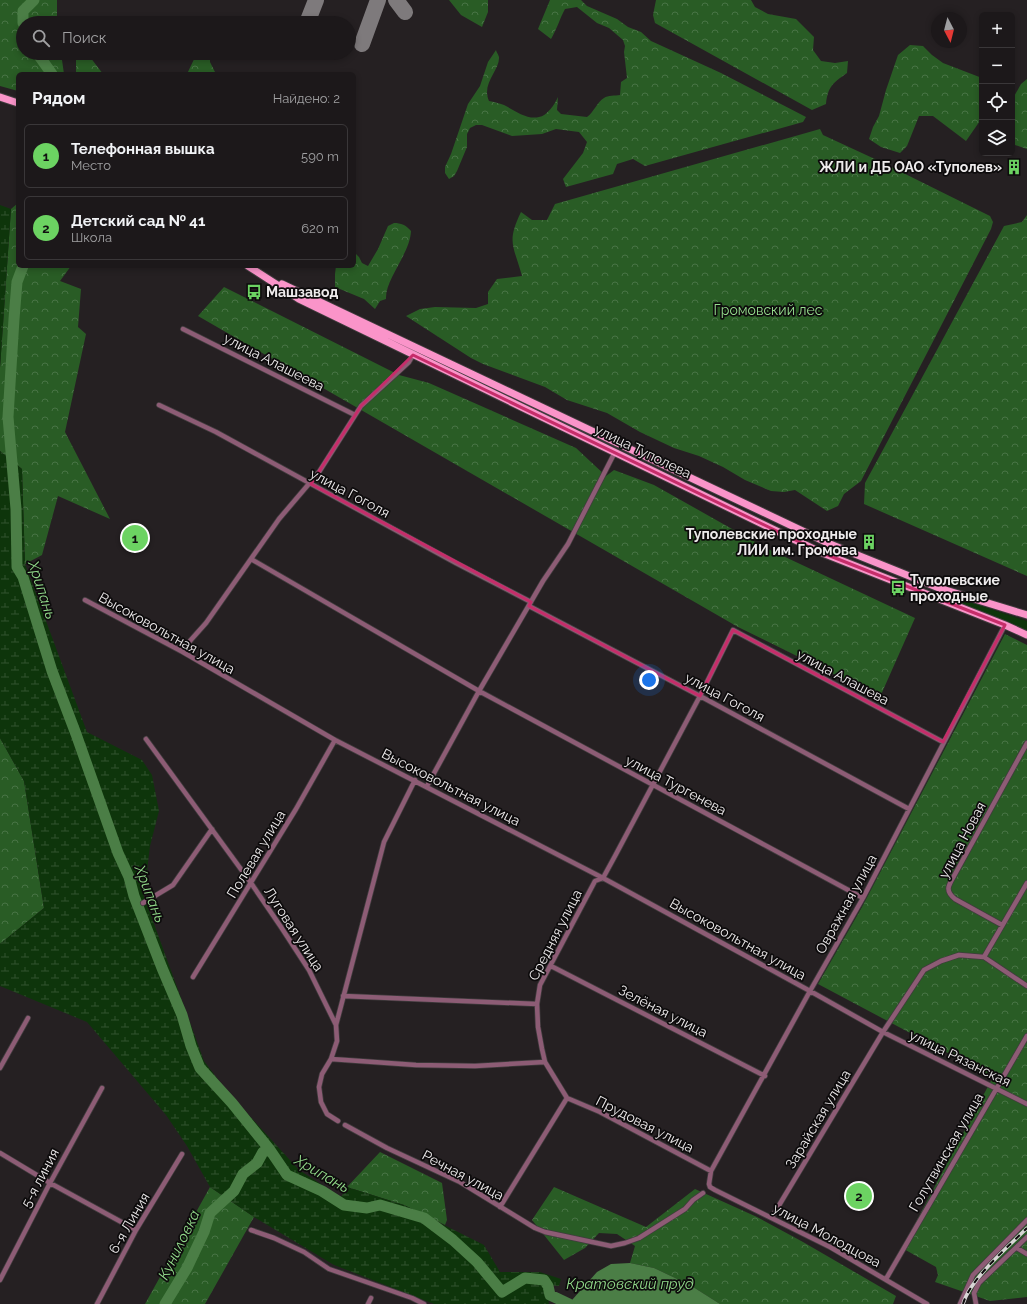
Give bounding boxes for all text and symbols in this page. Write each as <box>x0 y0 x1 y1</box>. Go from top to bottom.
north arrow <box>931 12 967 48</box>
map controls <box>979 12 1015 156</box>
button: + <box>979 12 1015 48</box>
search box <box>16 16 356 60</box>
icon: search <box>30 27 52 49</box>
text: Поиск <box>62 29 107 47</box>
button: − <box>979 48 1015 84</box>
button: locate <box>979 84 1015 120</box>
text: Рядом <box>32 88 85 108</box>
text: Найдено: 2 <box>273 91 340 106</box>
button: layers <box>979 120 1015 156</box>
text: Телефонная вышка <box>71 140 215 158</box>
text: 1 <box>43 149 49 164</box>
text: 590 m <box>301 149 339 164</box>
text: Место <box>71 158 111 173</box>
building icon: ЖЛИ и ДБ ОАО «Туполев» <box>1005 158 1023 176</box>
place label: ЖЛИ и ДБ ОАО «Туполев» <box>819 159 1002 175</box>
text: Детский сад № 41 <box>71 212 205 230</box>
text: 2 <box>42 221 50 236</box>
text: 620 m <box>301 221 339 236</box>
text: Школа <box>71 230 112 245</box>
bus stop icon: Машзавод <box>245 283 263 301</box>
place label: Машзавод <box>266 284 338 300</box>
park label: Громовский лес <box>714 302 823 318</box>
street label: улица Алашеева <box>221 330 327 394</box>
street label: улица Туполева <box>592 421 694 481</box>
street label: улица Гоголя <box>307 465 393 521</box>
pin: 1 <box>122 523 148 553</box>
place label: Туполевские проходные ЛИИ им. Громова <box>686 526 858 558</box>
building icon: Туполевские проходные ЛИИ им. Громова <box>860 533 878 551</box>
water label: Хрипань <box>24 558 60 621</box>
place label: Туполевские проходные <box>910 572 1001 604</box>
bus stop icon: Туполевские проходные <box>889 579 907 597</box>
street label: Высоковольтная улица <box>96 589 238 677</box>
street label: улица Алашева <box>794 646 892 708</box>
street label: улица Гоголя <box>682 669 768 725</box>
your location <box>639 670 659 690</box>
street label: Высоковольтная улица <box>379 745 523 829</box>
street label: улица Тургенева <box>623 752 729 818</box>
street label: улица Новая <box>935 799 989 881</box>
street label: Полевая улица <box>223 807 289 901</box>
street label: Овражная улица <box>812 852 880 956</box>
water label: Хрипань <box>130 862 169 925</box>
street label: Луговая улица <box>261 884 327 974</box>
street label: Средняя улица <box>525 887 585 983</box>
street label: Высоковольтная улица <box>667 895 809 983</box>
street label: Зелёная улица <box>616 982 710 1040</box>
street label: улица Рязанская <box>907 1026 1013 1090</box>
street label: Зарайская улица <box>782 1067 854 1171</box>
street label: Голутвинская улица <box>905 1090 987 1214</box>
street label: Прудовая улица <box>593 1092 697 1156</box>
street label: 5-я линия <box>18 1146 62 1210</box>
street label: Речная улица <box>420 1147 506 1203</box>
water label: Хрипань <box>291 1151 353 1197</box>
pin: 2 <box>846 1181 872 1211</box>
street label: 6-я Линия <box>105 1190 153 1256</box>
street label: улица Молодцова <box>770 1200 884 1270</box>
water label: Куниловка <box>154 1207 204 1283</box>
water label: Кратовский пруд <box>566 1275 694 1293</box>

